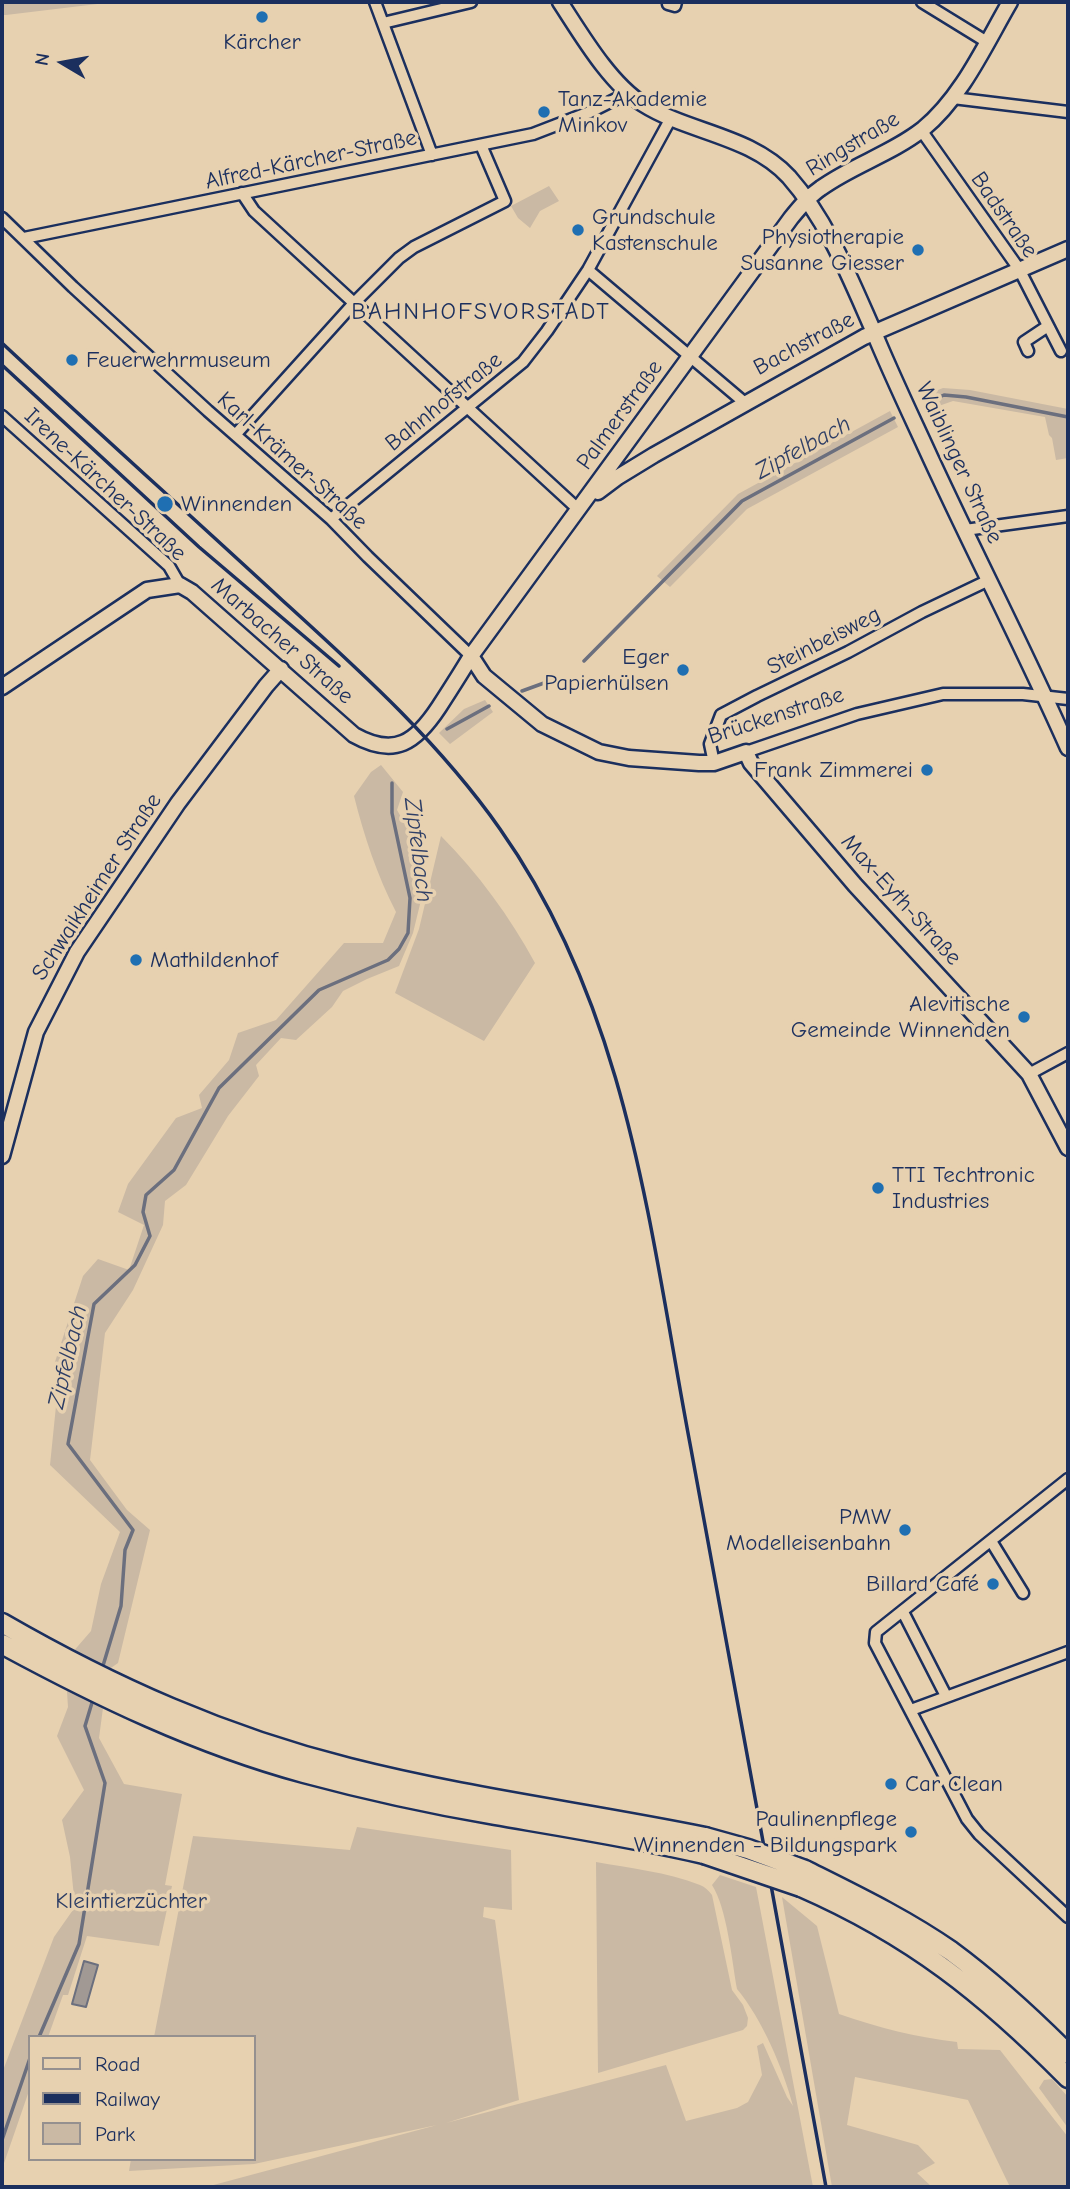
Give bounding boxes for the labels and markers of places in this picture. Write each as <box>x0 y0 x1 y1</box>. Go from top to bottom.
marker: Kärcher <box>254 9 270 25</box>
place label: Kärcher <box>223 28 301 56</box>
place label: Tanz-Akademie Minkov <box>558 85 707 139</box>
marker: Tanz-Akademie Minkov <box>536 104 552 120</box>
place label: Grundschule Kastenschule <box>592 203 718 257</box>
marker: Grundschule Kastenschule <box>570 222 586 238</box>
place label: Physiotherapie Susanne Giesser <box>741 223 904 277</box>
marker: Physiotherapie Susanne Giesser <box>910 242 926 258</box>
place label: Feuerwehrmuseum <box>86 346 271 374</box>
marker: Feuerwehrmuseum <box>64 352 80 368</box>
place label: Winnenden <box>181 490 292 518</box>
marker: Winnenden <box>155 494 175 514</box>
place label: Eger Papierhülsen <box>544 643 669 697</box>
marker: Eger Papierhülsen <box>675 662 691 678</box>
place label: Frank Zimmerei <box>754 756 913 784</box>
marker: Frank Zimmerei <box>919 762 935 778</box>
place label: Mathildenhof <box>150 946 278 974</box>
marker: Mathildenhof <box>128 952 144 968</box>
place label: Alevitische Gemeinde Winnenden <box>791 990 1010 1044</box>
marker: Alevitische Gemeinde Winnenden <box>1016 1009 1032 1025</box>
place label: TTI Techtronic Industries <box>892 1161 1035 1215</box>
marker: TTI Techtronic Industries <box>870 1180 886 1196</box>
place label: PMW Modelleisenbahn <box>726 1503 891 1557</box>
marker: PMW Modelleisenbahn <box>897 1522 913 1538</box>
place label: Billard Café <box>866 1570 979 1598</box>
marker: Billard Café <box>985 1576 1001 1592</box>
place label: Car Clean <box>905 1770 1003 1798</box>
marker: Car Clean <box>883 1776 899 1792</box>
place label: Paulinenpflege Winnenden - Bildungspark <box>634 1805 897 1859</box>
marker: Paulinenpflege Winnenden - Bildungspark <box>903 1824 919 1840</box>

